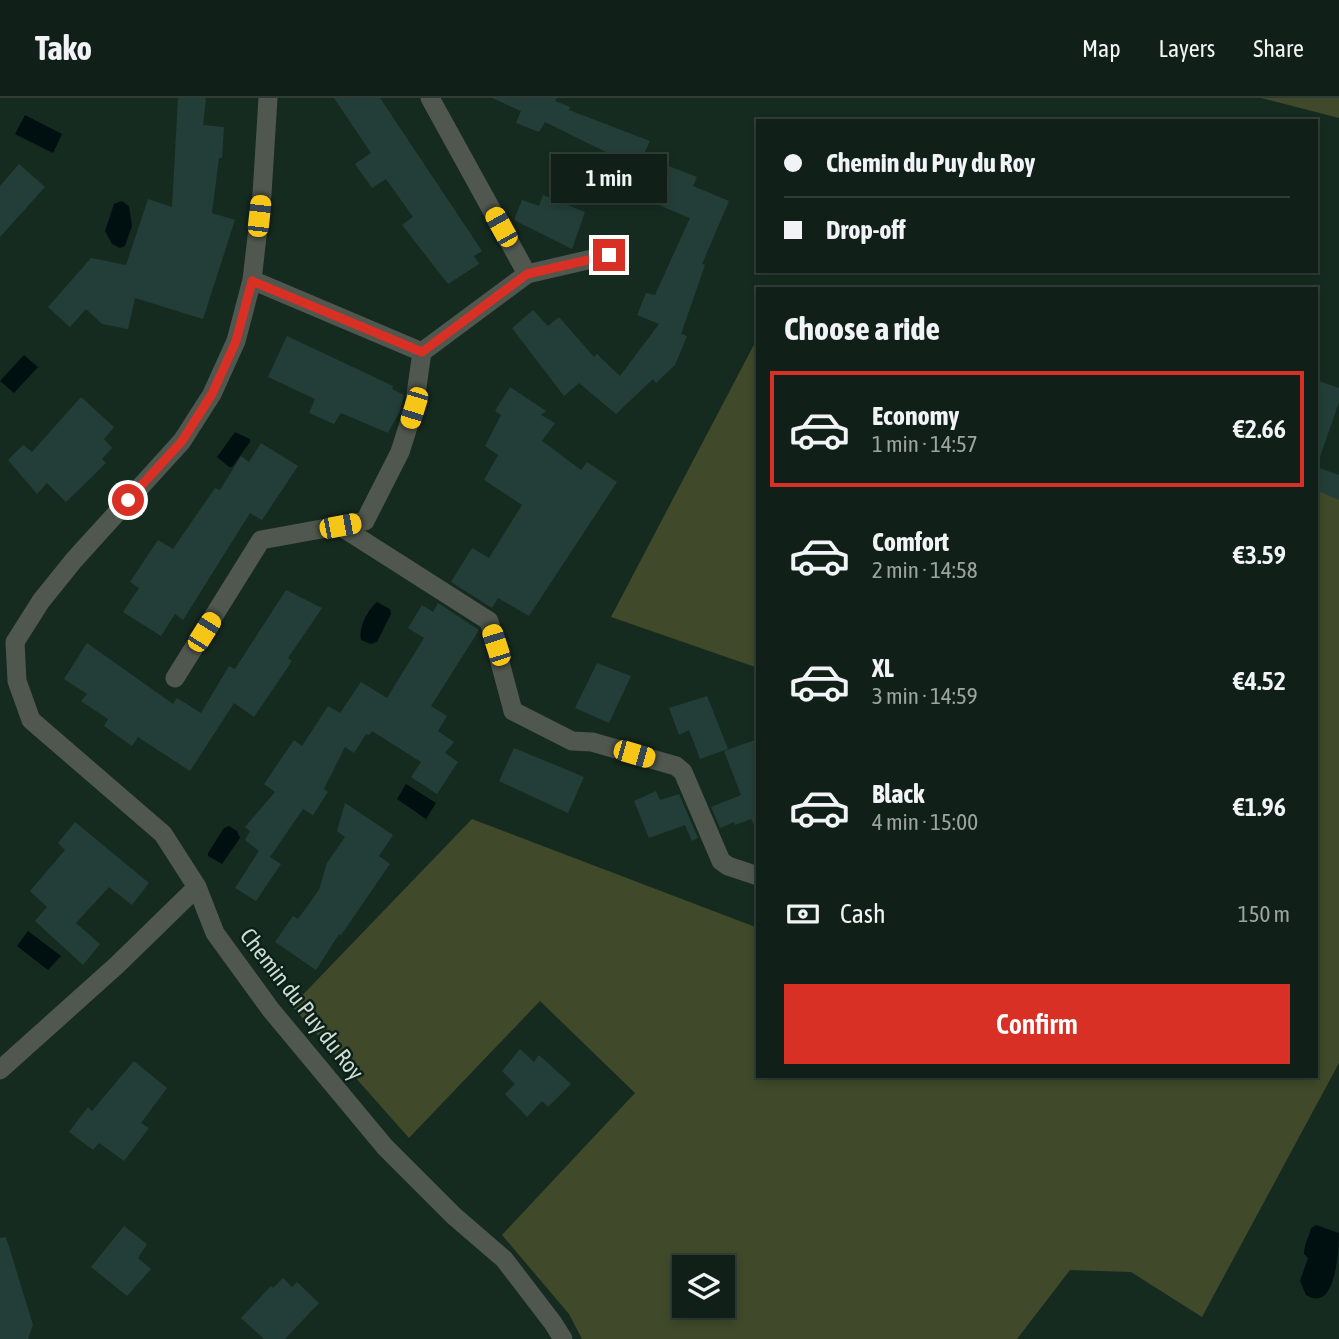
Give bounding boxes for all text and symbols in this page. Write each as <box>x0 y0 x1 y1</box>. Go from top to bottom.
text: Tako <box>35 29 92 67</box>
text: Map <box>1082 35 1121 62</box>
text: Layers <box>1159 35 1215 62</box>
text: Share <box>1253 35 1304 62</box>
text: Chemin du Puy du Roy <box>826 148 1035 178</box>
callout: 1 min <box>551 153 667 202</box>
text: 1 min <box>586 165 632 191</box>
car <box>247 194 272 238</box>
car <box>482 204 521 250</box>
text: Drop-off <box>826 215 906 245</box>
route end <box>593 239 625 271</box>
text: Choose a ride <box>784 310 940 347</box>
car <box>398 385 431 431</box>
icon: car <box>788 398 851 461</box>
text: Economy <box>872 401 959 431</box>
text: €2.66 <box>1233 414 1286 444</box>
text: 1 min · 14:57 <box>872 431 978 457</box>
route start <box>112 484 144 516</box>
car <box>318 512 363 540</box>
icon: car <box>788 524 851 587</box>
text: Comfort <box>872 527 949 557</box>
text: €3.59 <box>1233 540 1286 570</box>
text: 2 min · 14:58 <box>872 557 978 583</box>
car <box>184 609 225 655</box>
car <box>480 622 513 668</box>
icon: car <box>788 650 851 713</box>
text: XL <box>872 653 894 683</box>
text: €4.52 <box>1233 666 1286 696</box>
text: 3 min · 14:59 <box>872 683 978 709</box>
car <box>611 738 658 770</box>
icon: car <box>788 776 851 839</box>
text: Black <box>872 779 924 809</box>
text: €1.96 <box>1233 792 1286 822</box>
text: 4 min · 15:00 <box>872 809 978 835</box>
icon: cash <box>784 895 822 933</box>
text: Cash <box>840 899 886 929</box>
text: 150 m <box>1238 901 1290 927</box>
street label: Chemin du Puy du Roy <box>235 923 369 1085</box>
button: Confirm <box>784 984 1290 1064</box>
map controls <box>672 1255 735 1318</box>
button: layers <box>672 1255 735 1318</box>

